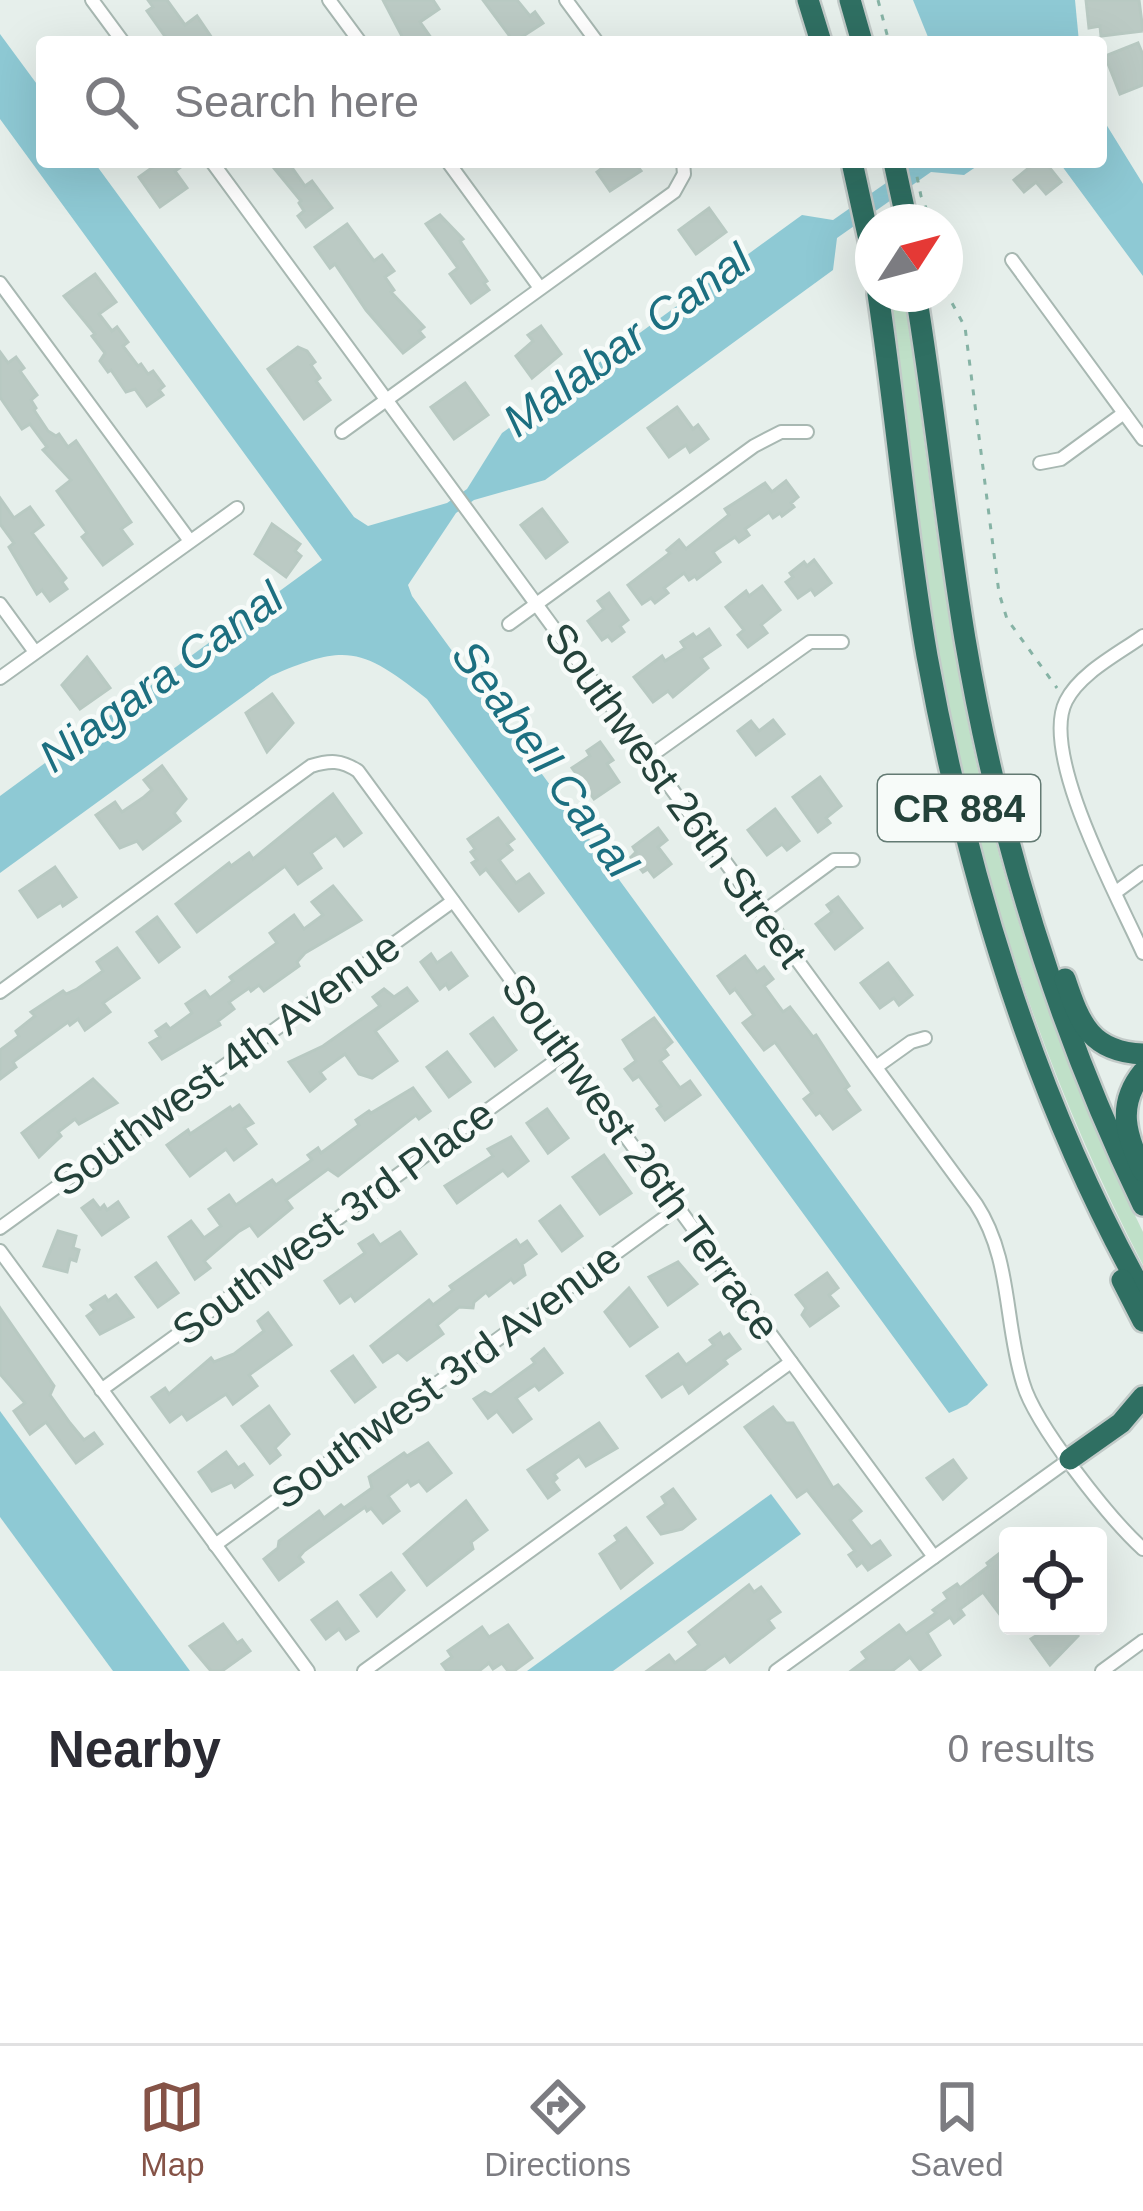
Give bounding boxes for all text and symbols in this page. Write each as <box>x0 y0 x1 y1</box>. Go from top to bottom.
search box <box>36 36 1107 168</box>
icon: search <box>78 69 144 135</box>
text: Search here <box>174 76 419 127</box>
north arrow <box>855 204 963 312</box>
water label: Malabar Canal <box>494 232 762 447</box>
water label: Niagara Canal <box>30 571 294 782</box>
street label: Southwest 26th Street <box>536 614 817 976</box>
water label: Seabell Canal <box>442 631 649 889</box>
road number: CR 884 <box>878 775 1040 841</box>
street label: Southwest 4th Avenue <box>43 922 409 1206</box>
street label: Southwest 26th Terrace <box>493 965 789 1349</box>
street label: Southwest 3rd Place <box>163 1090 503 1354</box>
street label: Southwest 3rd Avenue <box>262 1234 630 1518</box>
map controls <box>999 1527 1107 1635</box>
button: locate <box>999 1527 1107 1635</box>
text: Nearby <box>48 1721 221 1778</box>
text: 0 results <box>948 1727 1095 1770</box>
tab: Map <box>139 2074 205 2184</box>
tab: Directions <box>484 2074 631 2184</box>
tab: Saved <box>910 2074 1004 2184</box>

